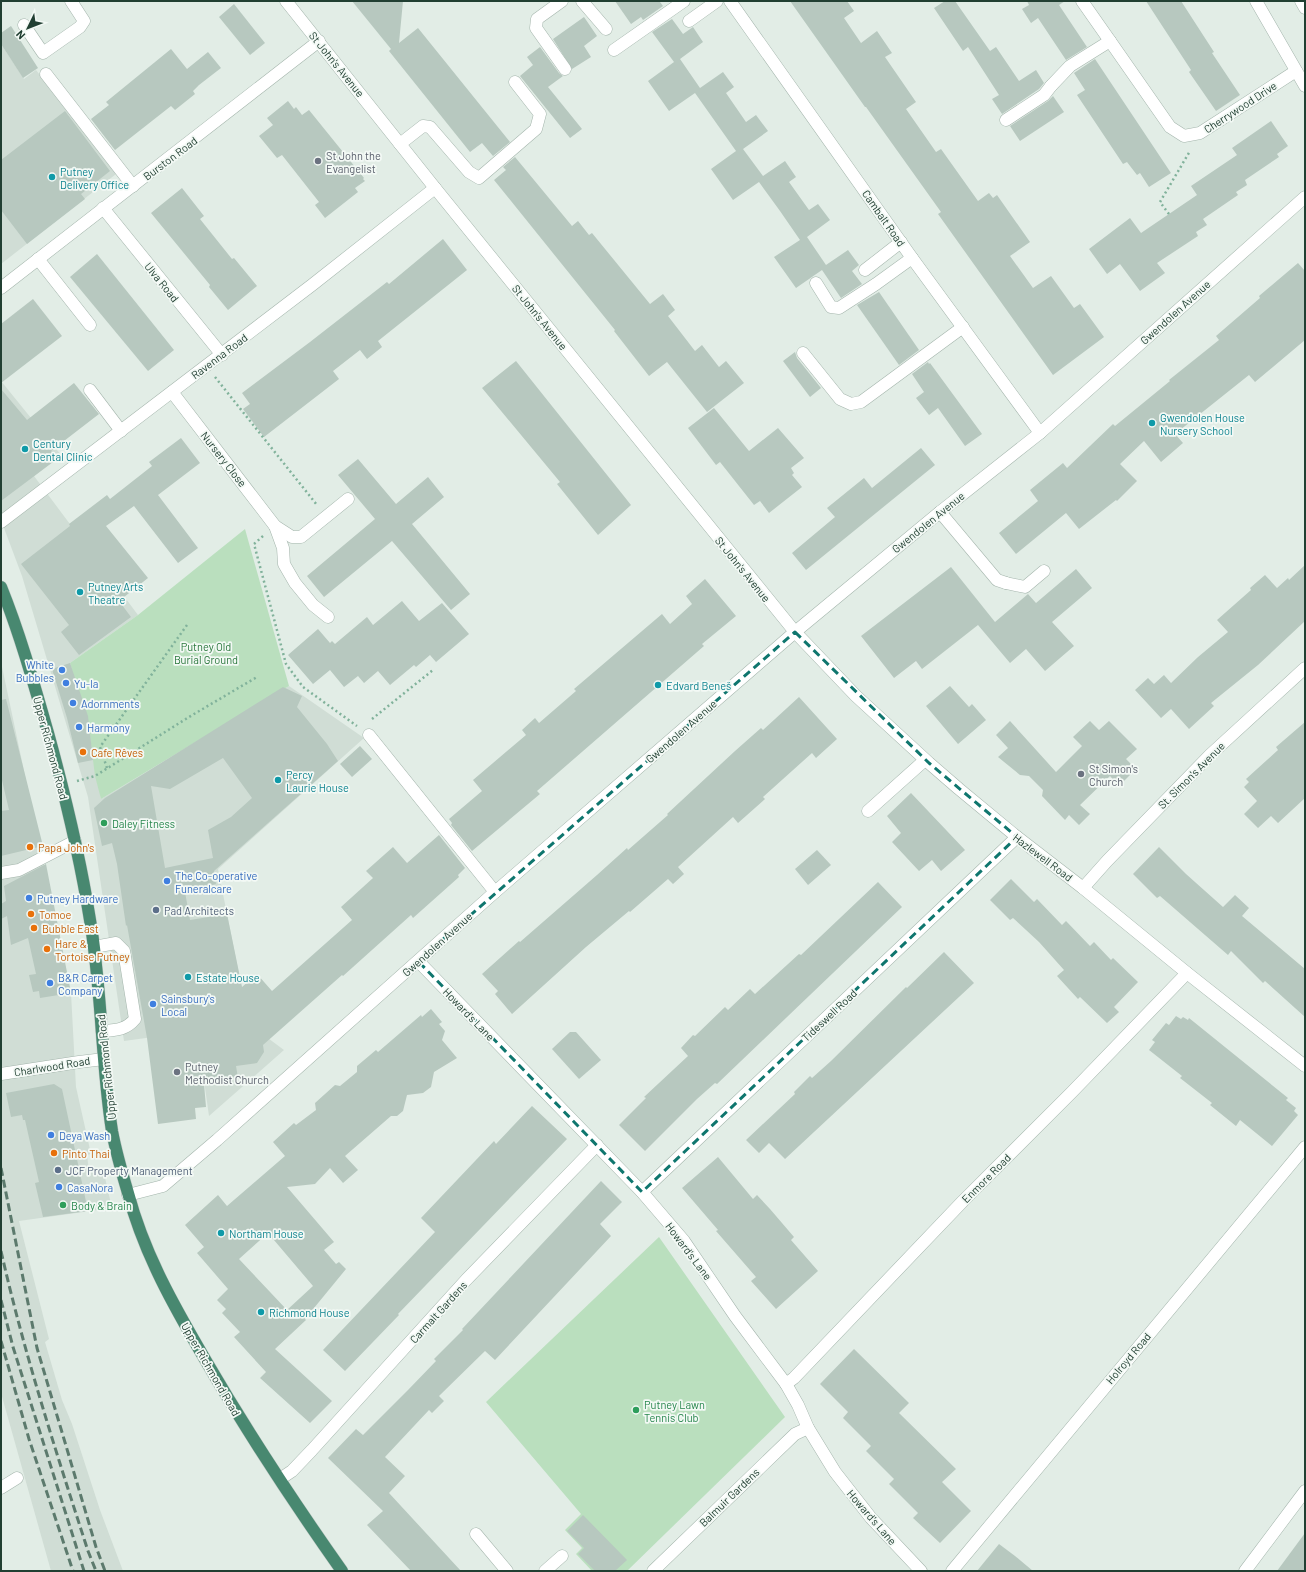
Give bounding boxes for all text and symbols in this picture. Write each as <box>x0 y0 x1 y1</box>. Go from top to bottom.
north arrow <box>8 8 48 48</box>
text: N <box>13 28 28 42</box>
street label: St John's Avenue <box>307 29 367 99</box>
street label: Cherrywood Drive <box>1201 79 1279 135</box>
street label: Burston Road <box>140 133 200 183</box>
place label: St John the Evangelist <box>326 149 381 175</box>
marker: St John the Evangelist <box>313 156 323 166</box>
place label: Putney Delivery Office <box>60 165 129 191</box>
marker: Putney Delivery Office <box>47 172 57 182</box>
street label: Cambalt Road <box>860 187 908 249</box>
street label: Ulva Road <box>142 260 182 304</box>
street label: Gwendolen Avenue <box>1137 277 1213 347</box>
street label: St John's Avenue <box>510 282 570 352</box>
street label: Ravenna Road <box>188 331 250 381</box>
place label: Gwendolen House Nursery School <box>1160 411 1245 437</box>
marker: Gwendolen House Nursery School <box>1147 418 1157 428</box>
street label: Nursery Close <box>198 429 250 489</box>
place label: Century Dental Clinic <box>33 437 93 463</box>
marker: Century Dental Clinic <box>20 444 30 454</box>
street label: Gwendolen Avenue <box>889 489 967 555</box>
street label: St John's Avenue <box>713 534 773 604</box>
place label: Putney Arts Theatre <box>88 580 143 606</box>
marker: Putney Arts Theatre <box>75 587 85 597</box>
park label: Putney Old Burial Ground <box>174 640 238 666</box>
place label: White Bubbles <box>16 658 54 684</box>
marker: White Bubbles <box>57 665 67 675</box>
place label: Yu-la <box>74 677 98 690</box>
marker: Yu-la <box>61 678 71 688</box>
place label: Edvard Beneš <box>666 679 731 692</box>
marker: Edvard Beneš <box>653 680 663 690</box>
street label: Upper Richmond Road <box>31 695 71 801</box>
place label: Adornments <box>81 697 140 710</box>
street label: Gwendolen Avenue <box>643 697 719 765</box>
marker: Adornments <box>68 698 78 708</box>
place label: Harmony <box>87 721 130 734</box>
marker: Harmony <box>74 722 84 732</box>
street label: St. Simon's Avenue <box>1155 739 1227 811</box>
place label: Cafe Rêves <box>91 746 143 759</box>
marker: Cafe Rêves <box>78 747 88 757</box>
place label: St Simon's Church <box>1089 762 1138 788</box>
place label: Percy Laurie House <box>286 768 349 794</box>
marker: St Simon's Church <box>1076 769 1086 779</box>
marker: Percy Laurie House <box>273 775 283 785</box>
place label: Daley Fitness <box>112 817 175 830</box>
marker: Daley Fitness <box>99 818 109 828</box>
street label: Hazlewell Road <box>1011 830 1075 884</box>
place label: Papa John's <box>38 841 94 854</box>
marker: Papa John's <box>25 842 35 852</box>
place label: The Co-operative Funeralcare <box>175 869 257 895</box>
marker: The Co-operative Funeralcare <box>162 876 172 886</box>
place label: Putney Hardware <box>37 892 118 905</box>
marker: Putney Hardware <box>24 893 34 903</box>
place label: Pad Architects <box>164 904 234 917</box>
marker: Pad Architects <box>151 905 161 915</box>
place label: Tomoe <box>39 908 71 921</box>
marker: Tomoe <box>26 909 36 919</box>
street label: Gwendolen Avenue <box>399 909 475 979</box>
place label: Bubble East <box>42 922 99 935</box>
marker: Bubble East <box>29 923 39 933</box>
place label: Hare & Tortoise Putney <box>55 937 130 963</box>
marker: Hare & Tortoise Putney <box>42 944 52 954</box>
place label: B&R Carpet Company <box>58 971 113 997</box>
place label: Estate House <box>196 971 260 984</box>
marker: Estate House <box>183 972 193 982</box>
marker: B&R Carpet Company <box>45 978 55 988</box>
street label: Howard's Lane <box>440 985 498 1043</box>
street label: Tideswell Road <box>799 986 859 1044</box>
place label: Sainsbury's Local <box>161 992 215 1018</box>
marker: Sainsbury's Local <box>148 999 158 1009</box>
street label: Upper Richmond Road <box>94 1014 118 1120</box>
street label: Charlwood Road <box>13 1054 91 1078</box>
place label: Putney Methodist Church <box>185 1060 269 1086</box>
marker: Putney Methodist Church <box>172 1067 182 1077</box>
place label: Deya Wash <box>59 1129 110 1142</box>
marker: Deya Wash <box>46 1130 56 1140</box>
place label: Pinto Thai <box>62 1147 110 1160</box>
marker: Pinto Thai <box>49 1148 59 1158</box>
street label: Enmore Road <box>959 1151 1013 1205</box>
place label: JCF Property Management <box>66 1164 193 1177</box>
marker: JCF Property Management <box>53 1165 63 1175</box>
place label: CasaNora <box>67 1181 113 1194</box>
marker: CasaNora <box>54 1182 64 1192</box>
place label: Body & Brain <box>71 1199 132 1212</box>
marker: Body & Brain <box>58 1200 68 1210</box>
street label: Howard's Lane <box>663 1220 715 1282</box>
place label: Northam House <box>229 1227 304 1240</box>
marker: Northam House <box>216 1228 226 1238</box>
street label: Carmalt Gardens <box>407 1278 469 1346</box>
place label: Richmond House <box>269 1306 350 1319</box>
marker: Richmond House <box>256 1307 266 1317</box>
street label: Upper Richmond Road <box>179 1320 243 1418</box>
street label: Holroyd Road <box>1103 1330 1153 1386</box>
place label: Putney Lawn Tennis Club <box>644 1398 705 1424</box>
marker: Putney Lawn Tennis Club <box>631 1405 641 1415</box>
street label: Balmuir Gardens <box>696 1465 762 1529</box>
street label: Howard's Lane <box>845 1487 899 1547</box>

